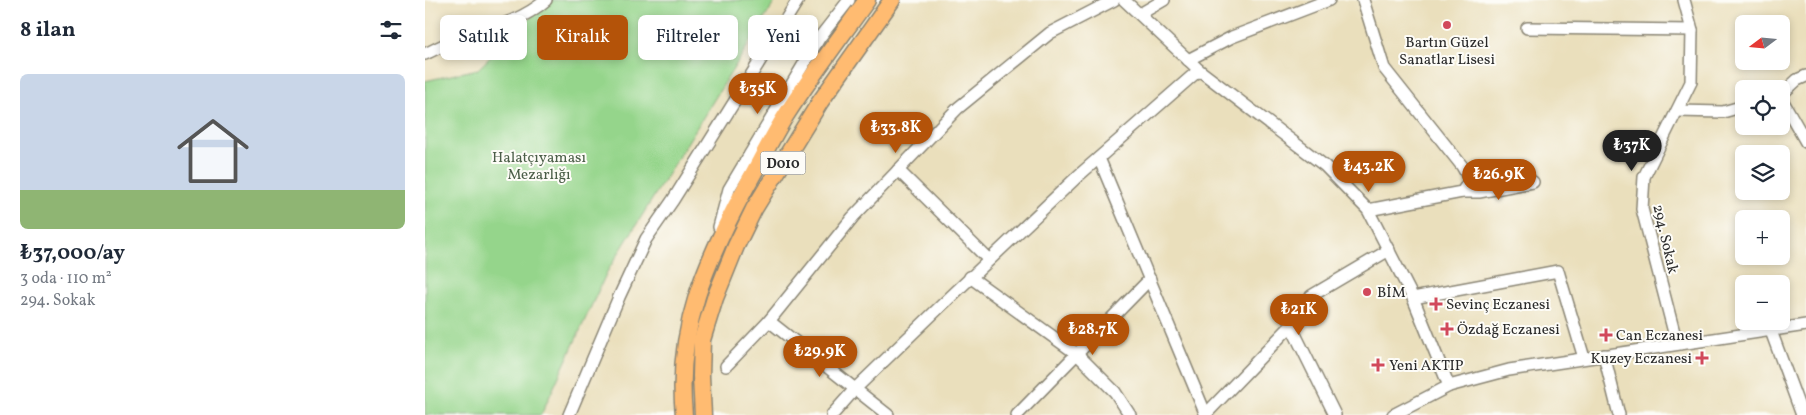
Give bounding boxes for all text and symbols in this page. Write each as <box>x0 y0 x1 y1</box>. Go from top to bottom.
chip: Satılık <box>440 15 527 60</box>
chip: Kiralık <box>537 15 628 60</box>
chip: Filtreler <box>638 15 738 60</box>
chip: Yeni <box>748 15 818 60</box>
north arrow <box>1735 15 1790 70</box>
map controls <box>1735 15 1790 330</box>
text: 8 ilan <box>20 16 76 45</box>
icon: filters <box>377 16 405 44</box>
marker: Bartın Güzel Sanatlar Lisesi <box>1441 19 1453 31</box>
place label: Bartın Güzel Sanatlar Lisesi <box>1399 33 1495 71</box>
pin: ₺35K <box>728 72 788 115</box>
text: ₺35K <box>740 78 776 100</box>
button: locate <box>1735 80 1790 135</box>
icon: home <box>168 106 258 196</box>
pin: ₺33.8K <box>855 112 937 154</box>
text: ₺33.8K <box>871 117 921 139</box>
pin: ₺37K <box>1602 130 1662 172</box>
text: ₺37K <box>1614 135 1650 157</box>
button: layers <box>1735 145 1790 200</box>
park label: Halatçıyaması Mezarlığı <box>492 148 586 186</box>
pin: ₺43.2K <box>1328 150 1410 193</box>
road number: D010 <box>761 152 805 174</box>
text: ₺43.2K <box>1343 156 1395 178</box>
pin: ₺26.9K <box>1458 158 1540 201</box>
text: ₺26.9K <box>1473 164 1525 186</box>
street label: 294. Sokak <box>1646 203 1683 276</box>
button: + <box>1735 210 1790 265</box>
text: ₺37,000/ay <box>20 239 125 268</box>
text: 3 oda · 110 m² <box>20 268 112 290</box>
button: − <box>1735 275 1790 330</box>
place label: BİM <box>1377 283 1406 304</box>
marker: BİM <box>1361 286 1373 298</box>
text: 294. Sokak <box>20 290 95 312</box>
pin: ₺21K <box>1269 294 1329 336</box>
place label: Sevinç Eczanesi <box>1446 295 1550 316</box>
marker: Sevinç Eczanesi <box>1430 298 1442 310</box>
text: ₺21K <box>1281 299 1317 321</box>
pin: ₺28.7K <box>1052 314 1134 356</box>
text: ₺28.7K <box>1068 319 1118 341</box>
place label: Özdağ Eczanesi <box>1457 320 1560 341</box>
marker: Özdağ Eczanesi <box>1441 323 1453 335</box>
place label: Can Eczanesi <box>1616 326 1703 347</box>
marker: Can Eczanesi <box>1600 329 1612 341</box>
pin: ₺29.9K <box>779 336 861 378</box>
text: ₺29.9K <box>794 341 846 363</box>
place label: Kuzey Eczanesi <box>1591 349 1692 370</box>
marker: Kuzey Eczanesi <box>1696 352 1708 364</box>
place label: Yeni AKTIP <box>1389 356 1464 377</box>
marker: Yeni AKTIP <box>1371 358 1385 372</box>

